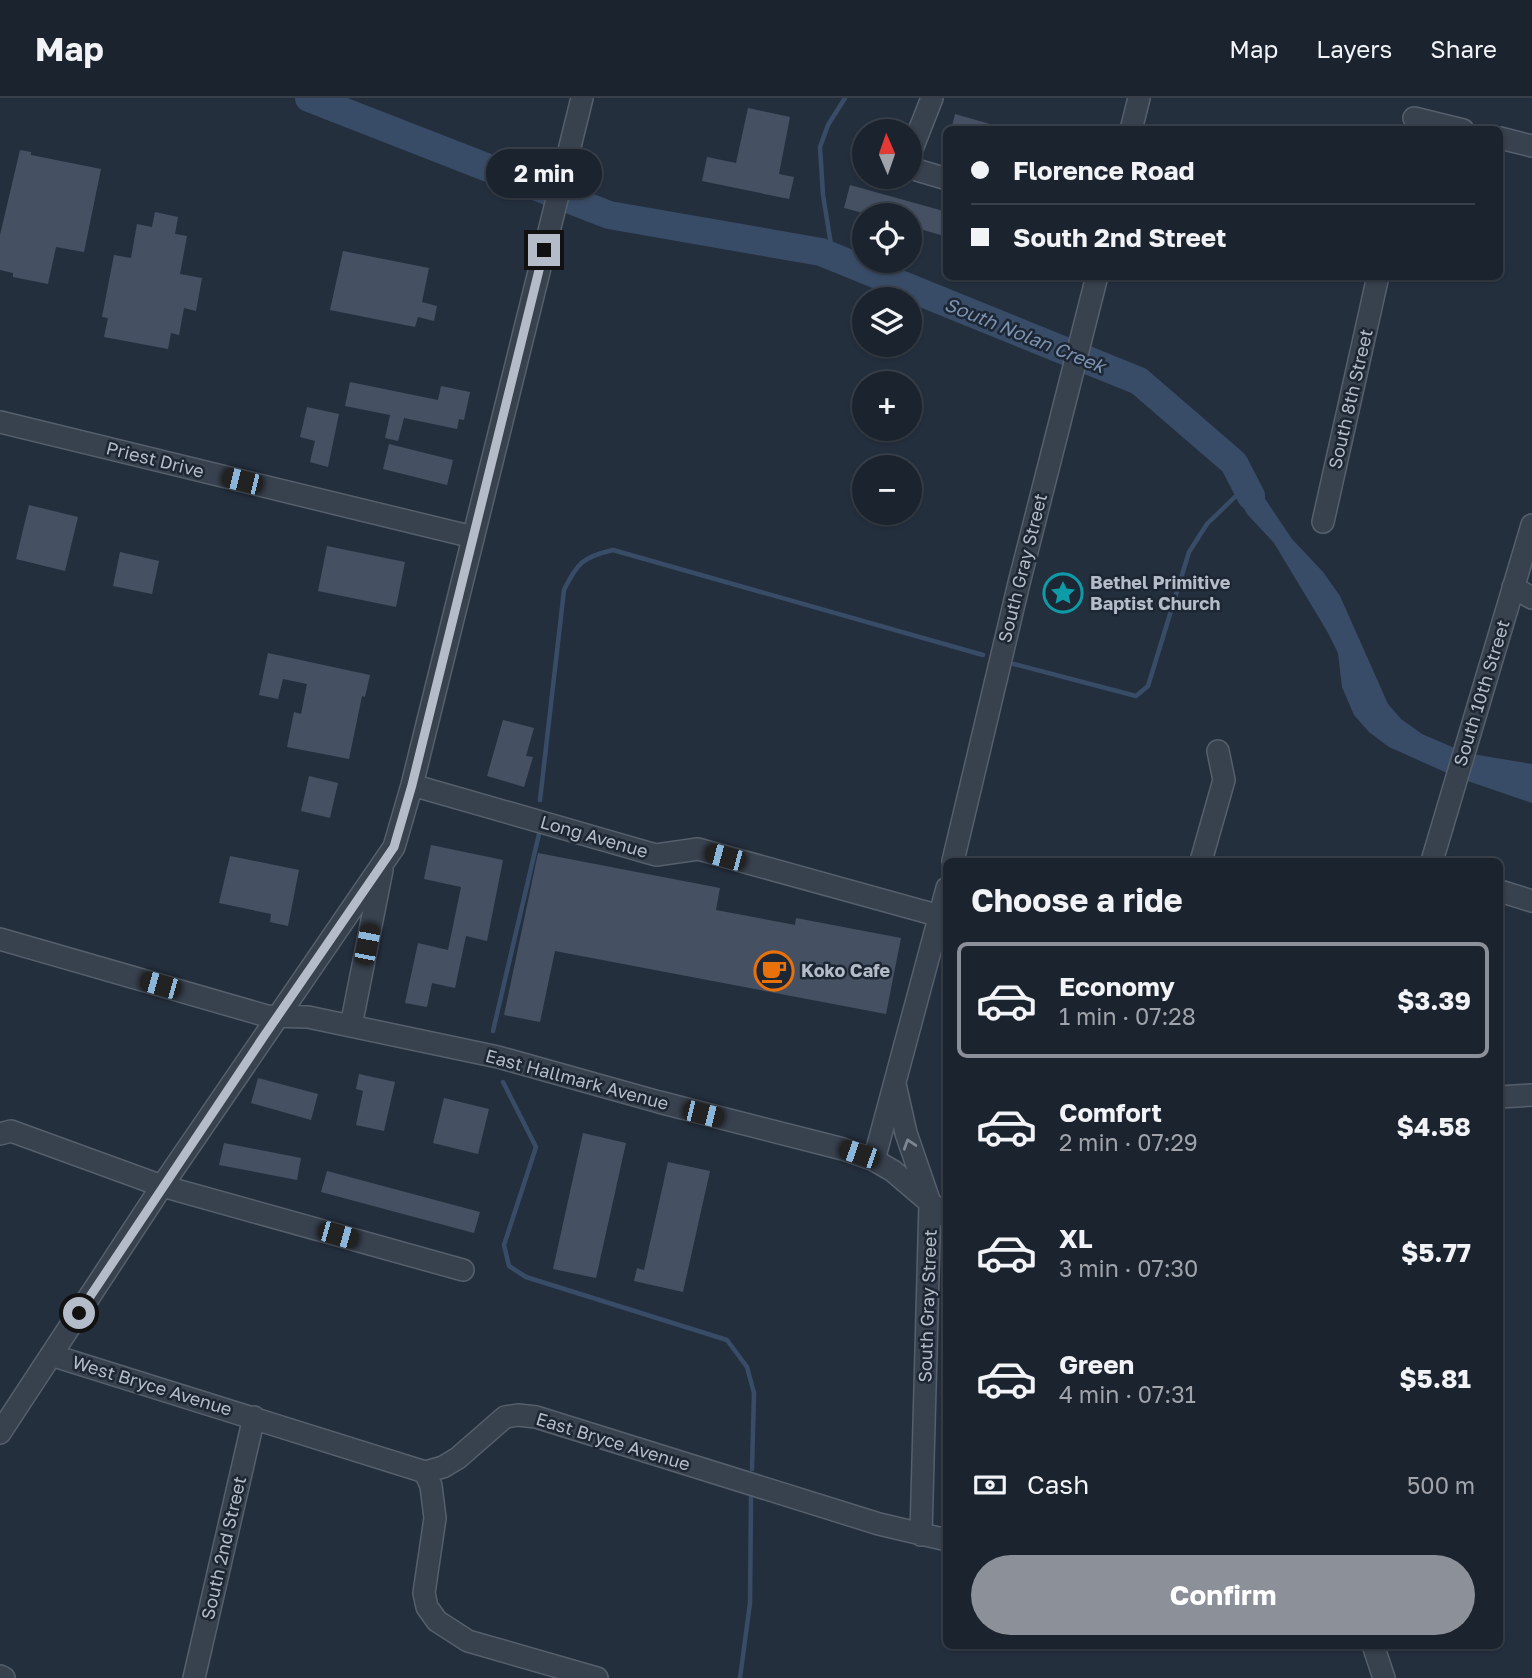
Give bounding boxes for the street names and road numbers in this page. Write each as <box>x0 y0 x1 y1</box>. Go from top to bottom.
street label: South 8th Street <box>1323 327 1377 471</box>
street label: Priest Drive <box>104 436 206 482</box>
street label: South Gray Street <box>993 491 1051 645</box>
street label: South 10th Street <box>1448 617 1514 769</box>
street label: Long Avenue <box>538 810 651 862</box>
street label: East Hallmark Avenue <box>483 1044 671 1114</box>
street label: South Gray Street <box>913 1229 941 1383</box>
street label: West Bryce Avenue <box>70 1350 235 1420</box>
street label: East Bryce Avenue <box>534 1407 693 1475</box>
street label: South 2nd Street <box>196 1474 250 1622</box>

